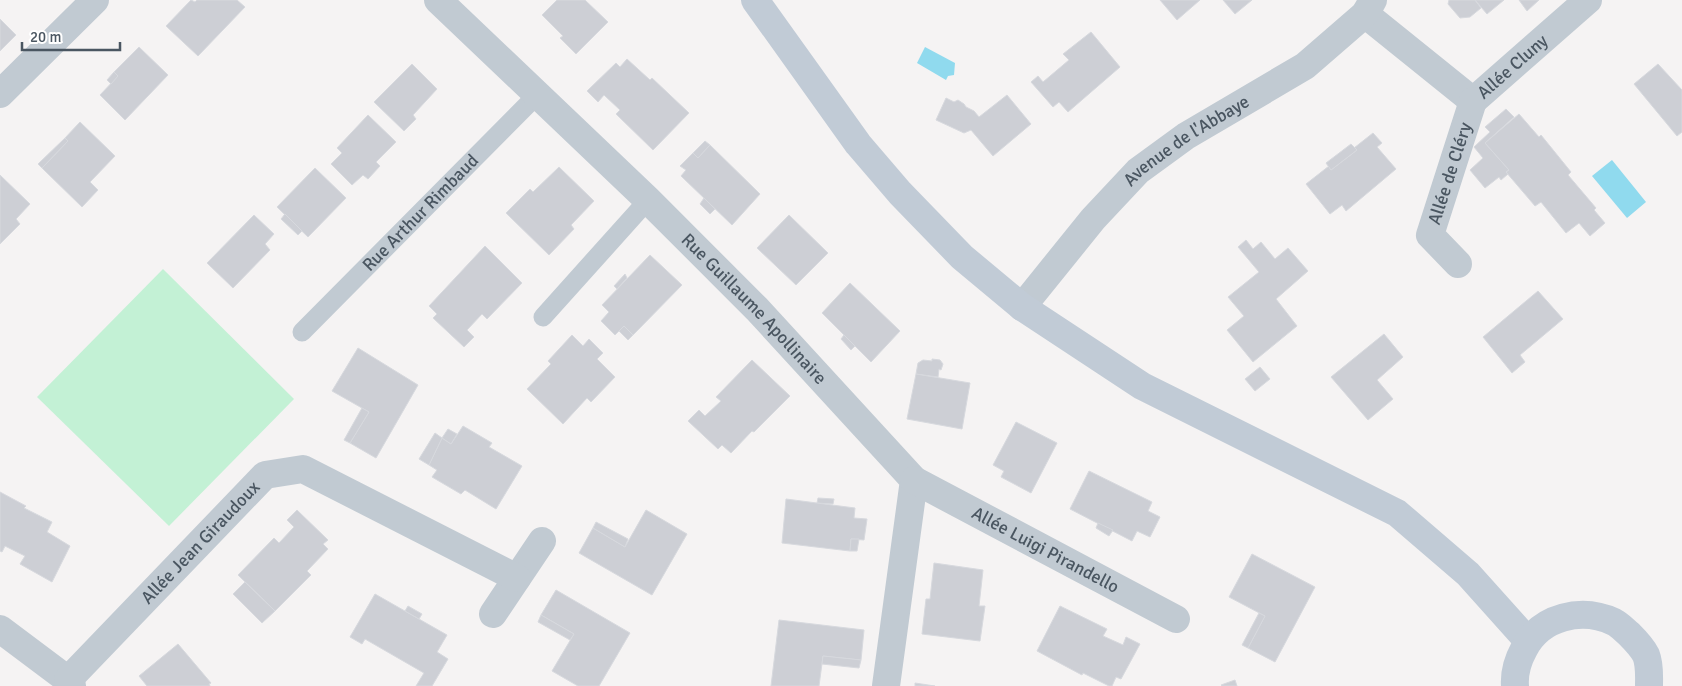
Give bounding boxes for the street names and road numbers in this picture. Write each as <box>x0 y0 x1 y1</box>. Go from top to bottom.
street label: Allée Cluny <box>1472 29 1553 103</box>
street label: Avenue de l'Abbaye <box>1119 90 1253 191</box>
street label: Allée de Cléry <box>1423 119 1477 227</box>
street label: Rue Arthur Rimbaud <box>358 150 483 276</box>
street label: Rue Guillaume Apollinaire <box>677 229 831 389</box>
street label: Allée Jean Giraudoux <box>136 476 265 608</box>
street label: Allée Luigi Pirandello <box>968 502 1123 598</box>

